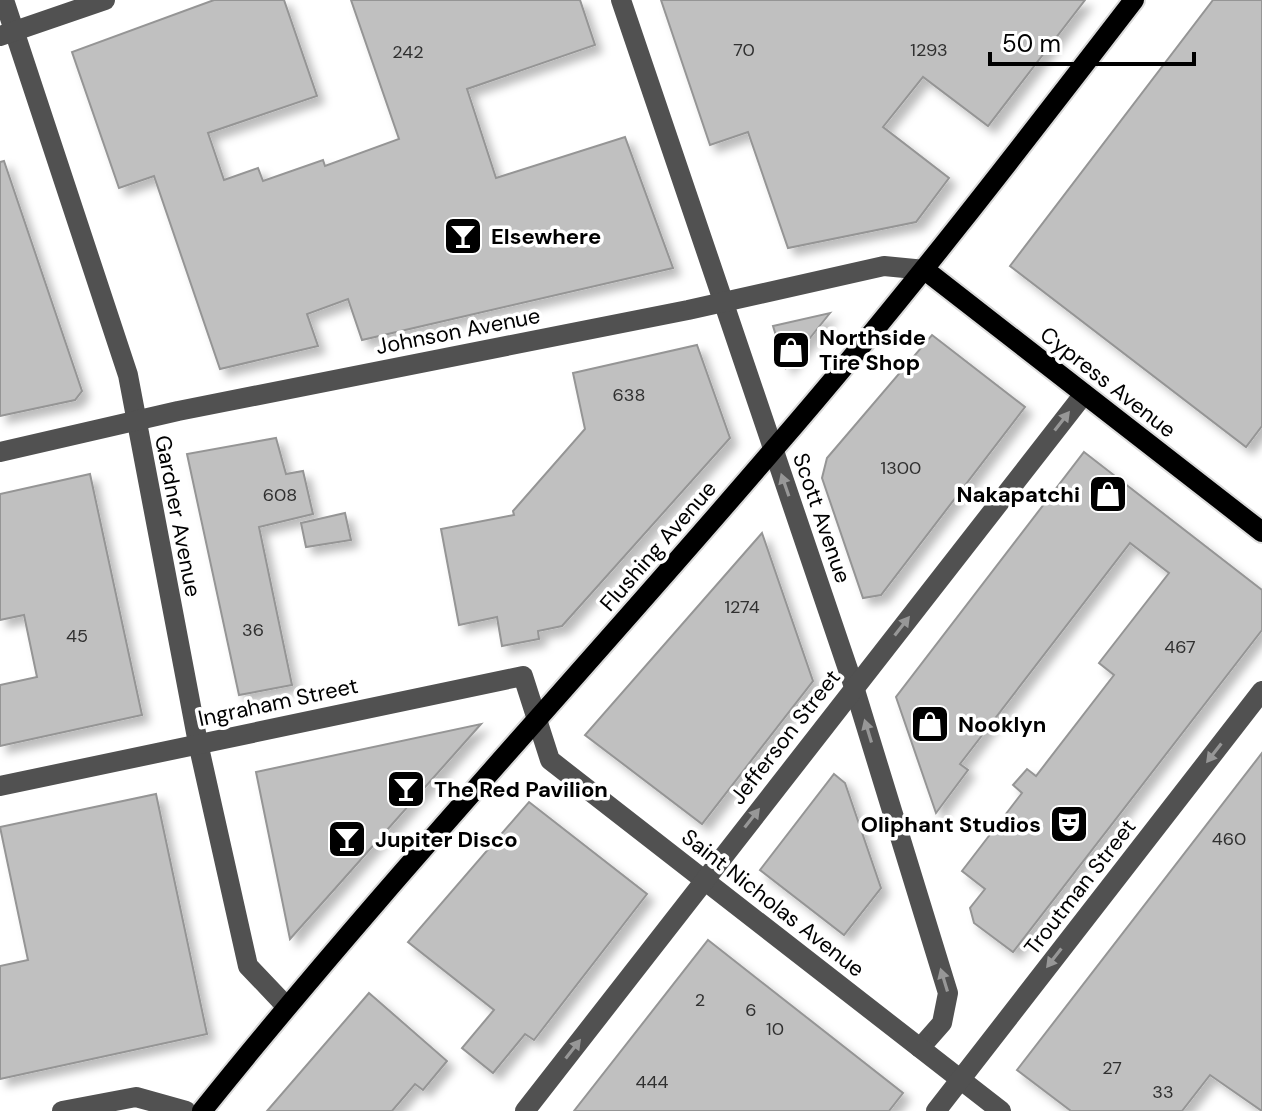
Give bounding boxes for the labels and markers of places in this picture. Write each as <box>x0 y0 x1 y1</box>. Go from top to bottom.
bar icon: Elsewhere <box>442 215 484 257</box>
place label: Elsewhere <box>491 222 601 251</box>
place label: Northside Tire Shop <box>819 323 926 377</box>
shop icon: Northside Tire Shop <box>770 329 812 371</box>
shop icon: Nakapatchi <box>1087 473 1129 515</box>
place label: Nakapatchi <box>956 480 1080 509</box>
shop icon: Nooklyn <box>909 703 951 745</box>
place label: Nooklyn <box>958 710 1046 739</box>
bar icon: The Red Pavilion <box>385 768 427 810</box>
place label: The Red Pavilion <box>434 775 608 804</box>
theatre icon: Oliphant Studios <box>1048 803 1090 845</box>
place label: Oliphant Studios <box>861 810 1041 839</box>
bar icon: Jupiter Disco <box>326 818 368 860</box>
place label: Jupiter Disco <box>375 825 518 854</box>

